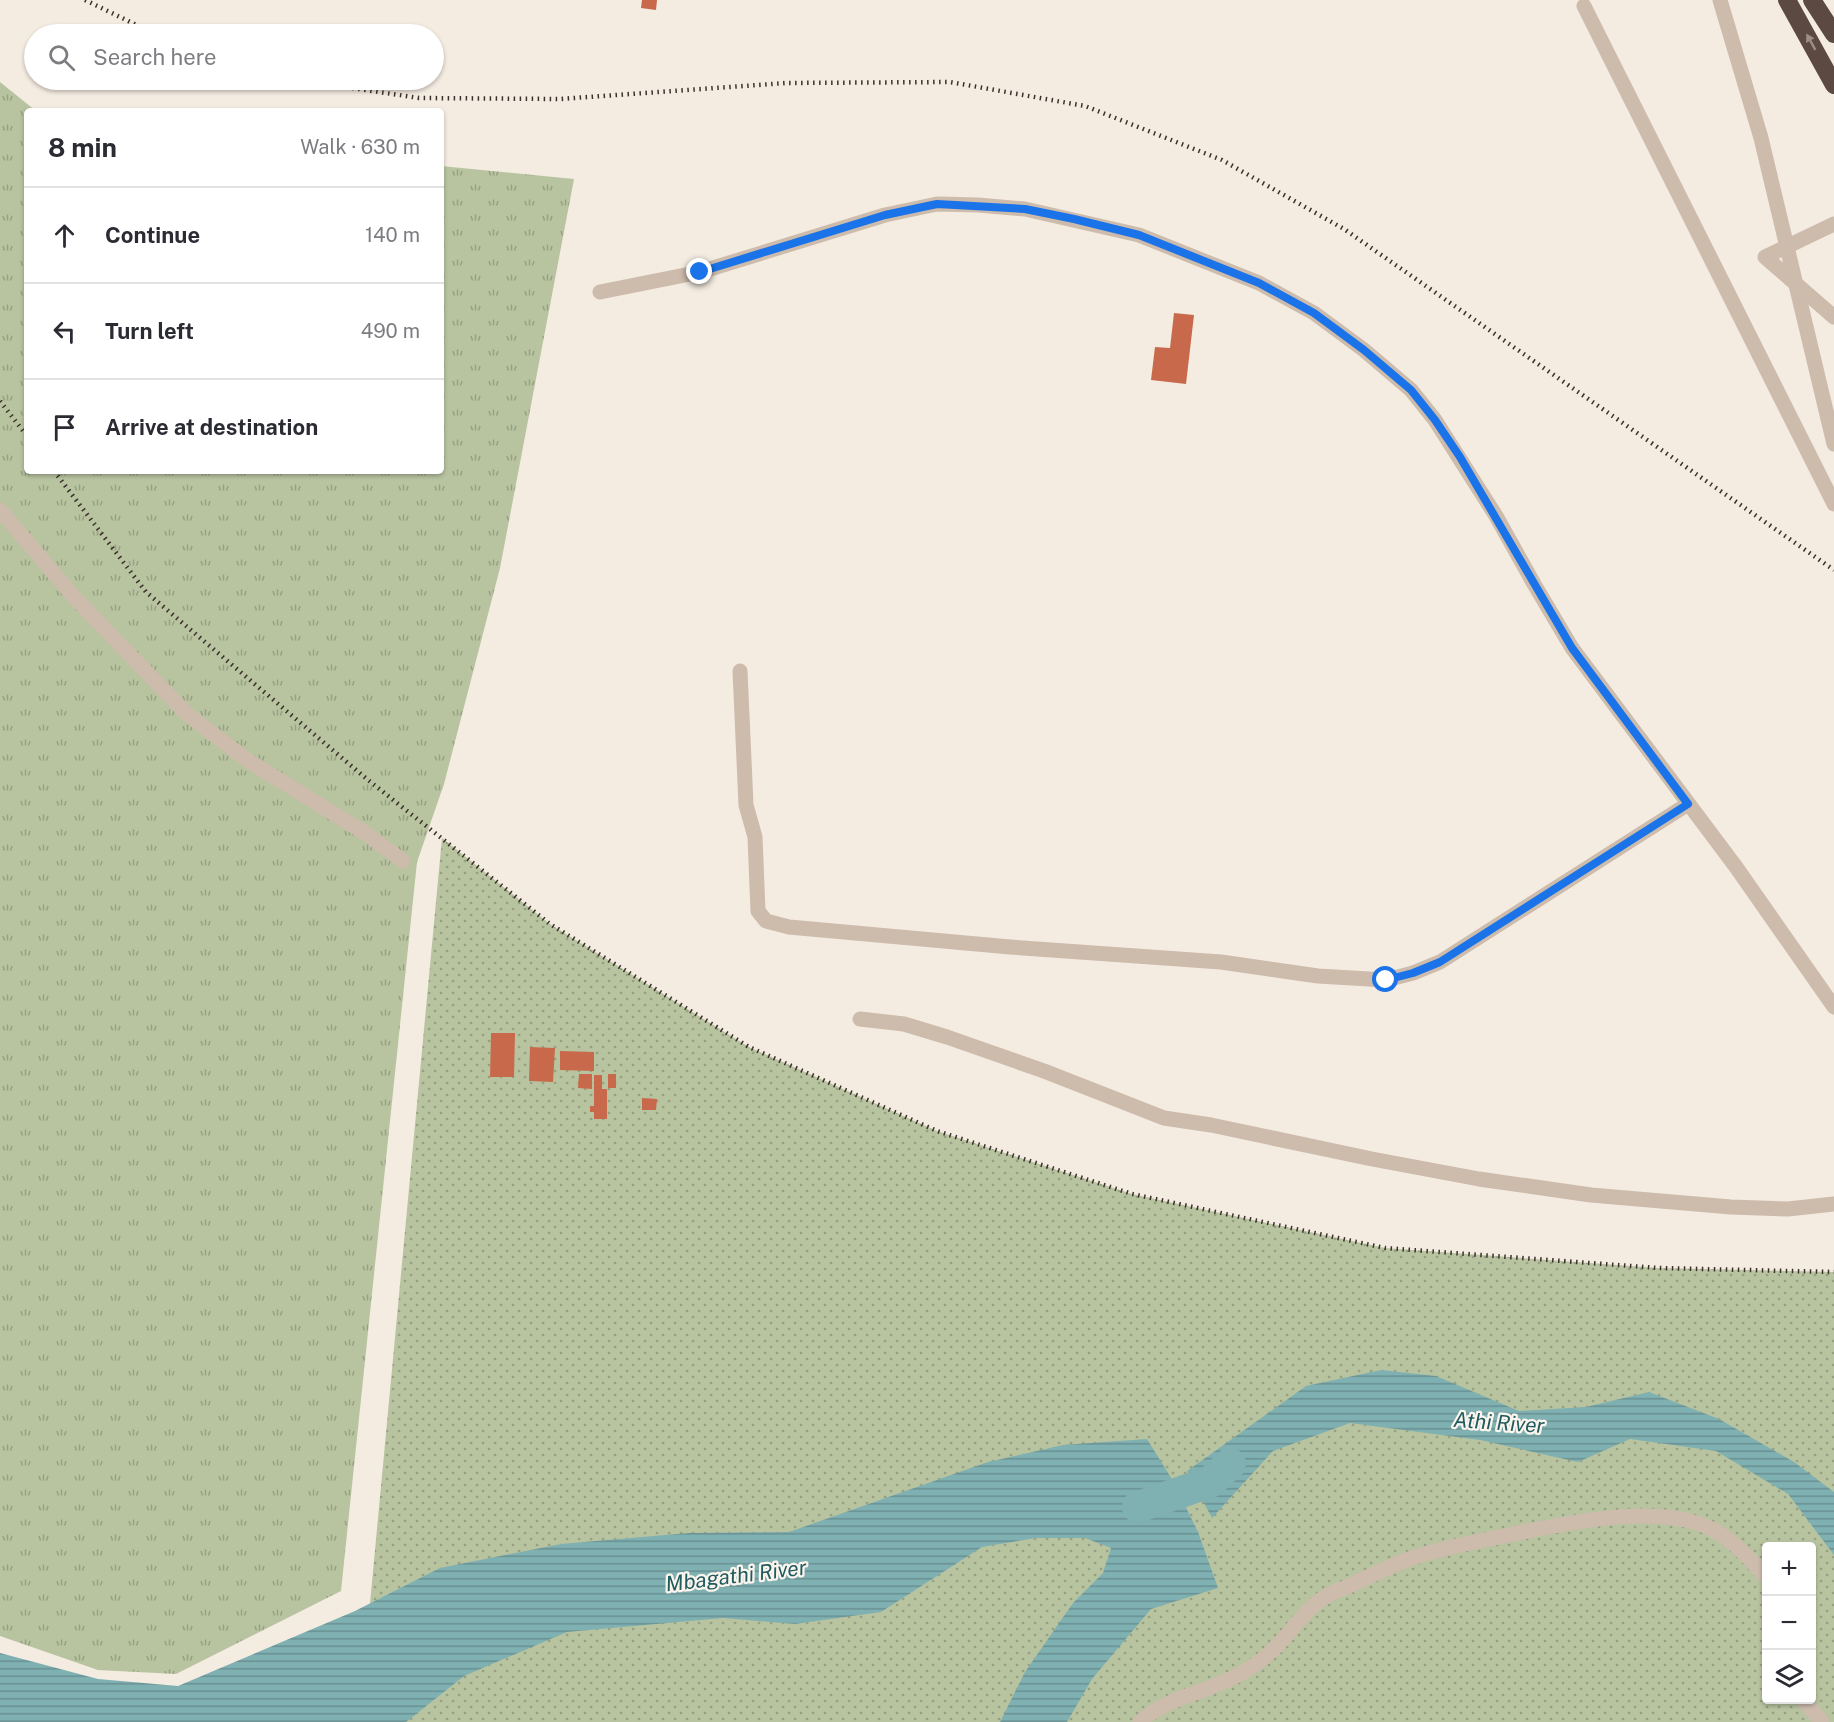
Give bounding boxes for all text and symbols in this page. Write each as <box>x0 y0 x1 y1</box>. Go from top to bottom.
search box <box>24 24 444 90</box>
one-way arrow <box>1806 34 1816 51</box>
icon: search <box>45 41 78 74</box>
text: Search here <box>93 44 217 70</box>
text: 8 min <box>48 132 117 163</box>
text: Walk · 630 m <box>300 135 420 159</box>
icon: ahead <box>48 219 81 252</box>
text: Continue <box>105 222 200 248</box>
text: 140 m <box>365 223 420 247</box>
route end <box>686 258 712 284</box>
icon: left <box>48 315 81 348</box>
text: Turn left <box>105 318 194 344</box>
text: 490 m <box>361 319 420 343</box>
icon: arrive <box>48 411 81 444</box>
text: Arrive at destination <box>105 414 318 440</box>
route start <box>1372 966 1398 992</box>
water label: Athi River <box>1453 1407 1546 1438</box>
map controls <box>1762 1542 1816 1704</box>
button: + <box>1762 1542 1816 1596</box>
water label: Mbagathi River <box>664 1554 809 1597</box>
button: − <box>1762 1596 1816 1650</box>
button: layers <box>1762 1650 1816 1704</box>

